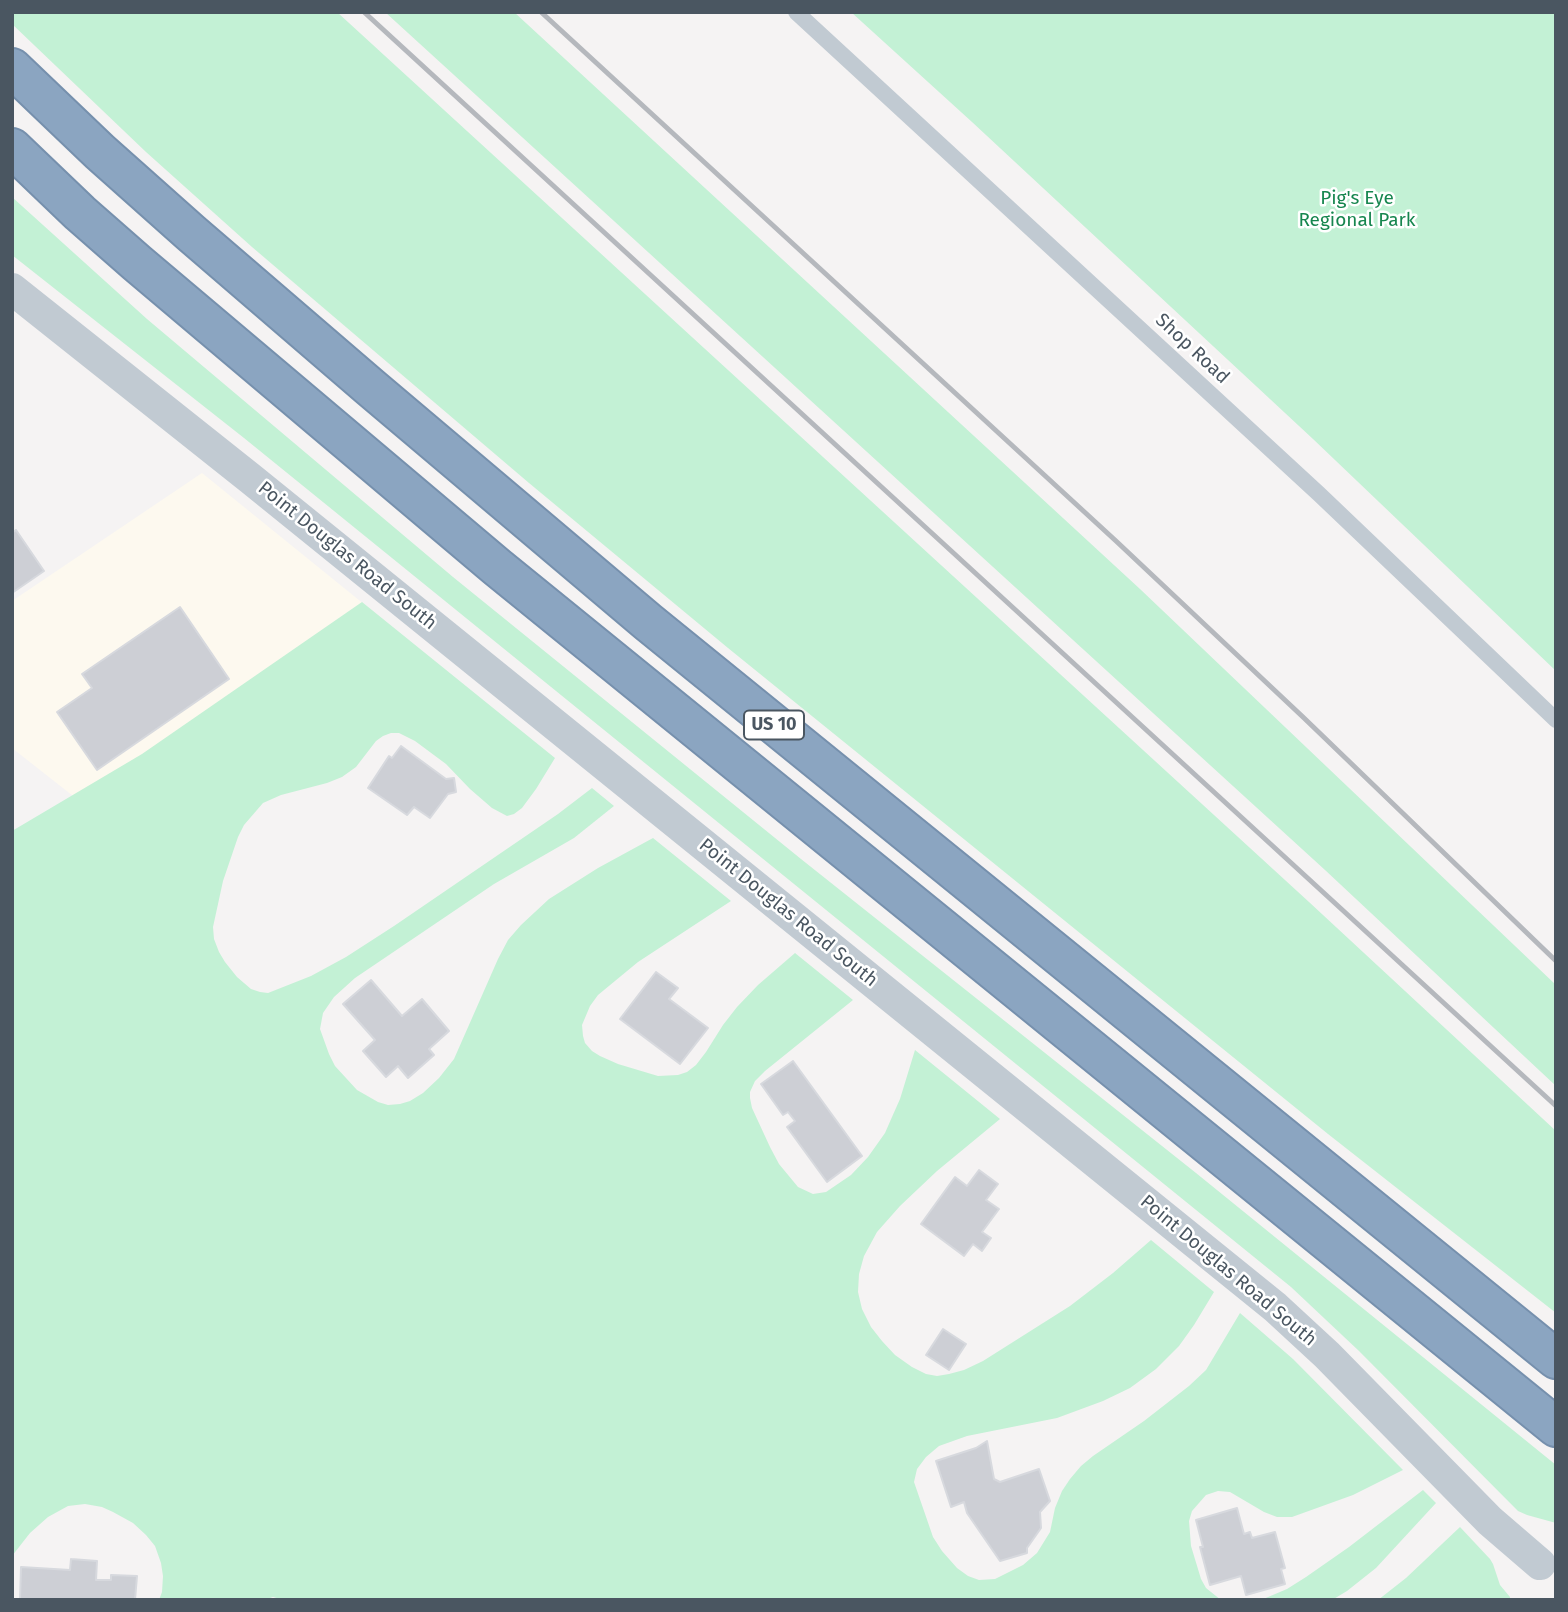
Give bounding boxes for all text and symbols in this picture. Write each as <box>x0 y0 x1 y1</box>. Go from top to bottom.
park label: Pig's Eye Regional Park <box>1298 188 1416 232</box>
street label: Shop Road <box>1150 309 1234 389</box>
street label: Point Douglas Road South <box>253 477 441 635</box>
road number: US 10 <box>744 710 804 740</box>
street label: Point Douglas Road South <box>694 834 882 992</box>
street label: Point Douglas Road South <box>1135 1191 1321 1351</box>

